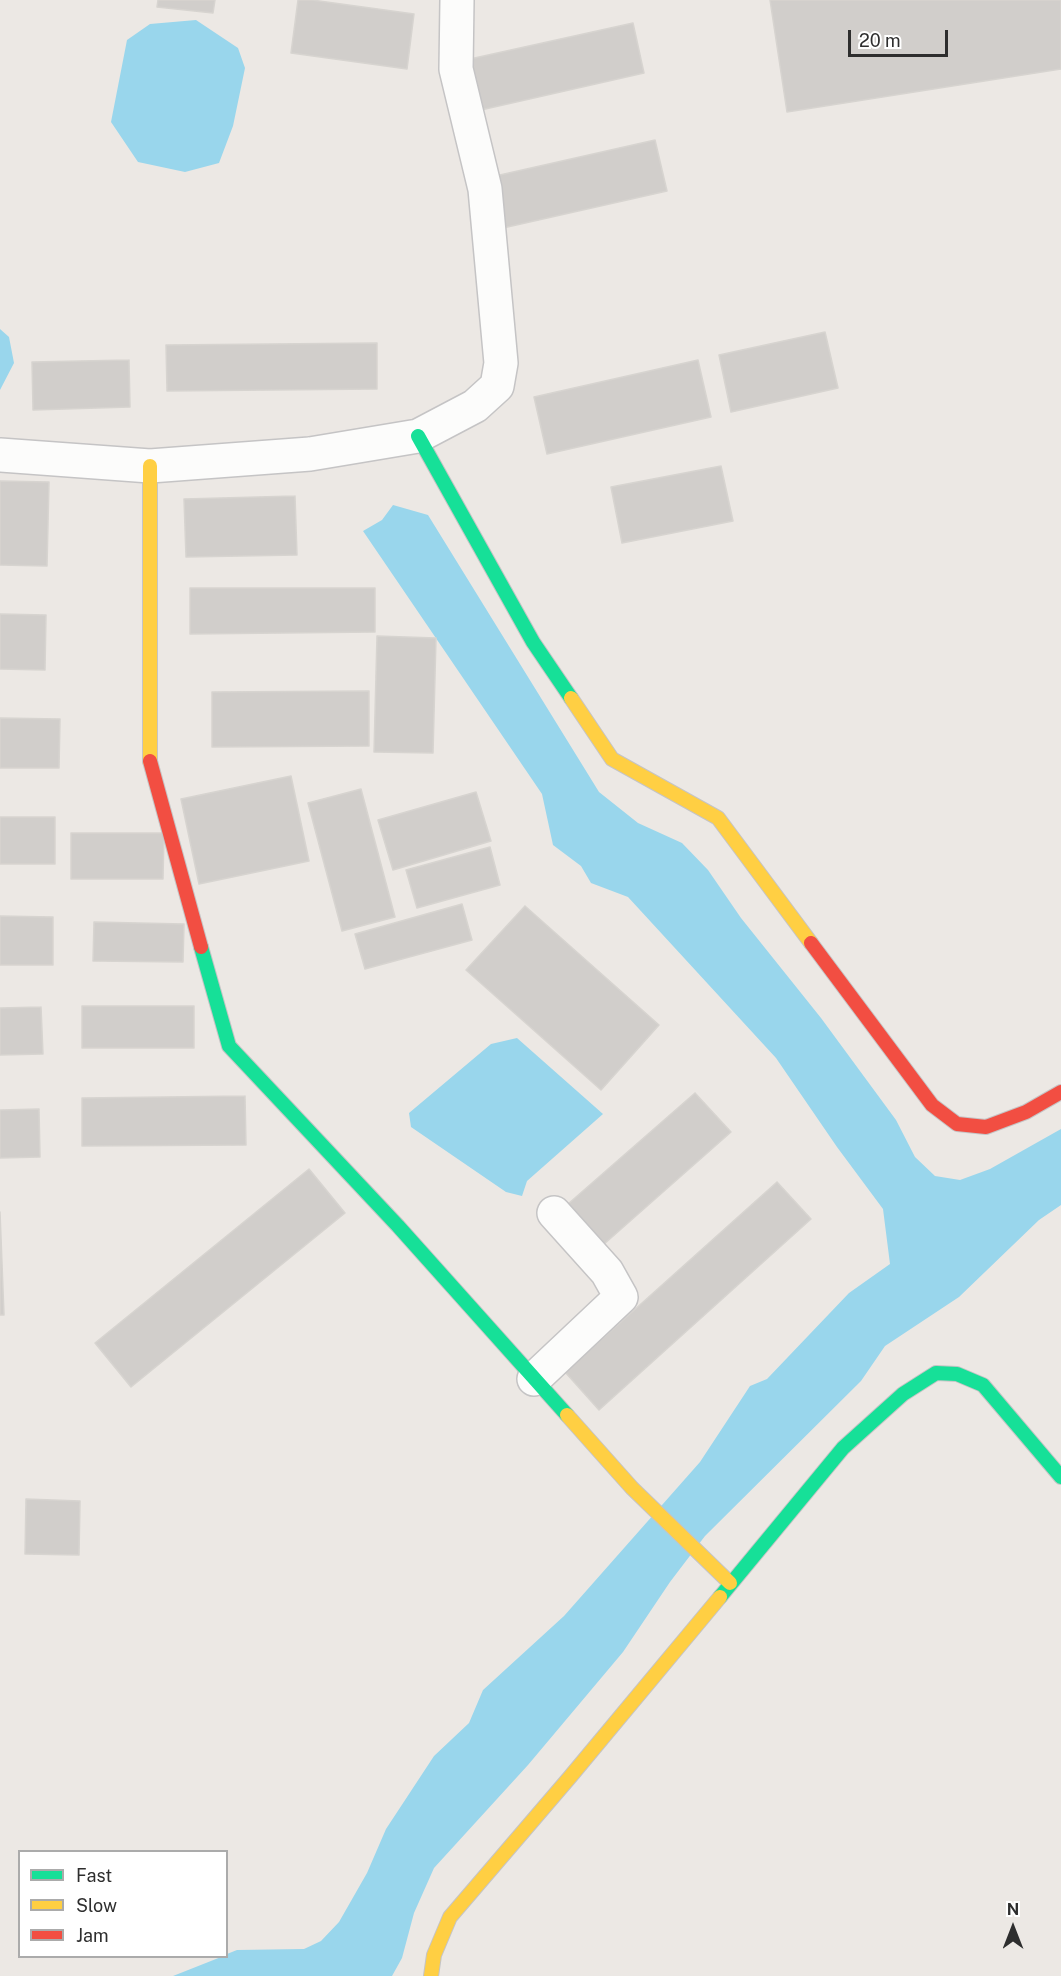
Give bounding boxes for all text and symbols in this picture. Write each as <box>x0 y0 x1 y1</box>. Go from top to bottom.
scale bar <box>851 18 952 56</box>
text: 20 m <box>859 30 901 51</box>
legend <box>18 1850 228 1958</box>
text: Fast <box>76 1865 112 1886</box>
text: Slow <box>76 1895 117 1916</box>
north arrow <box>983 1898 1043 1958</box>
text: N <box>1007 1900 1019 1919</box>
text: Jam <box>76 1925 109 1946</box>

